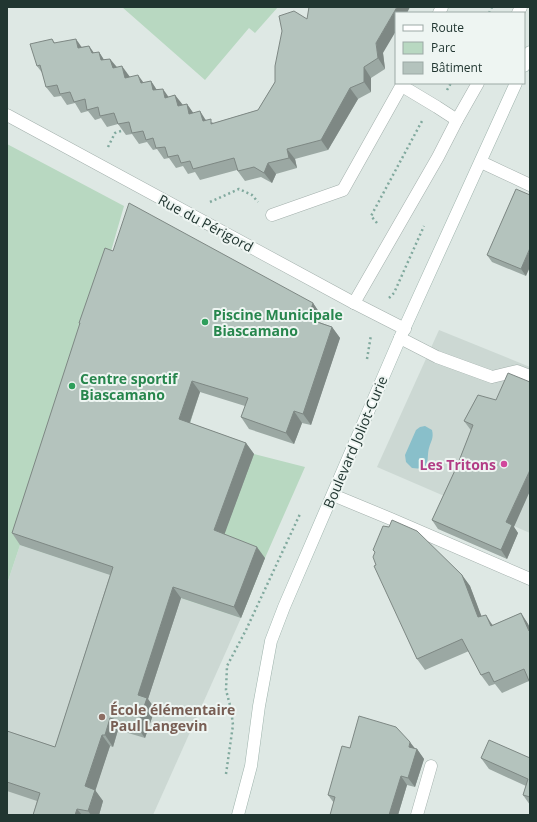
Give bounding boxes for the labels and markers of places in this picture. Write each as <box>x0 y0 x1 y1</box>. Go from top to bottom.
place label: Piscine Municipale Biascamano <box>213 305 343 340</box>
marker: Piscine Municipale Biascamano <box>200 317 210 327</box>
place label: Centre sportif Biascamano <box>80 369 179 404</box>
marker: Centre sportif Biascamano <box>67 381 77 391</box>
place label: Les Tritons <box>420 455 496 474</box>
marker: Les Tritons <box>499 459 509 469</box>
place label: École élémentaire Paul Langevin <box>110 700 235 735</box>
marker: École élémentaire Paul Langevin <box>97 712 107 722</box>

